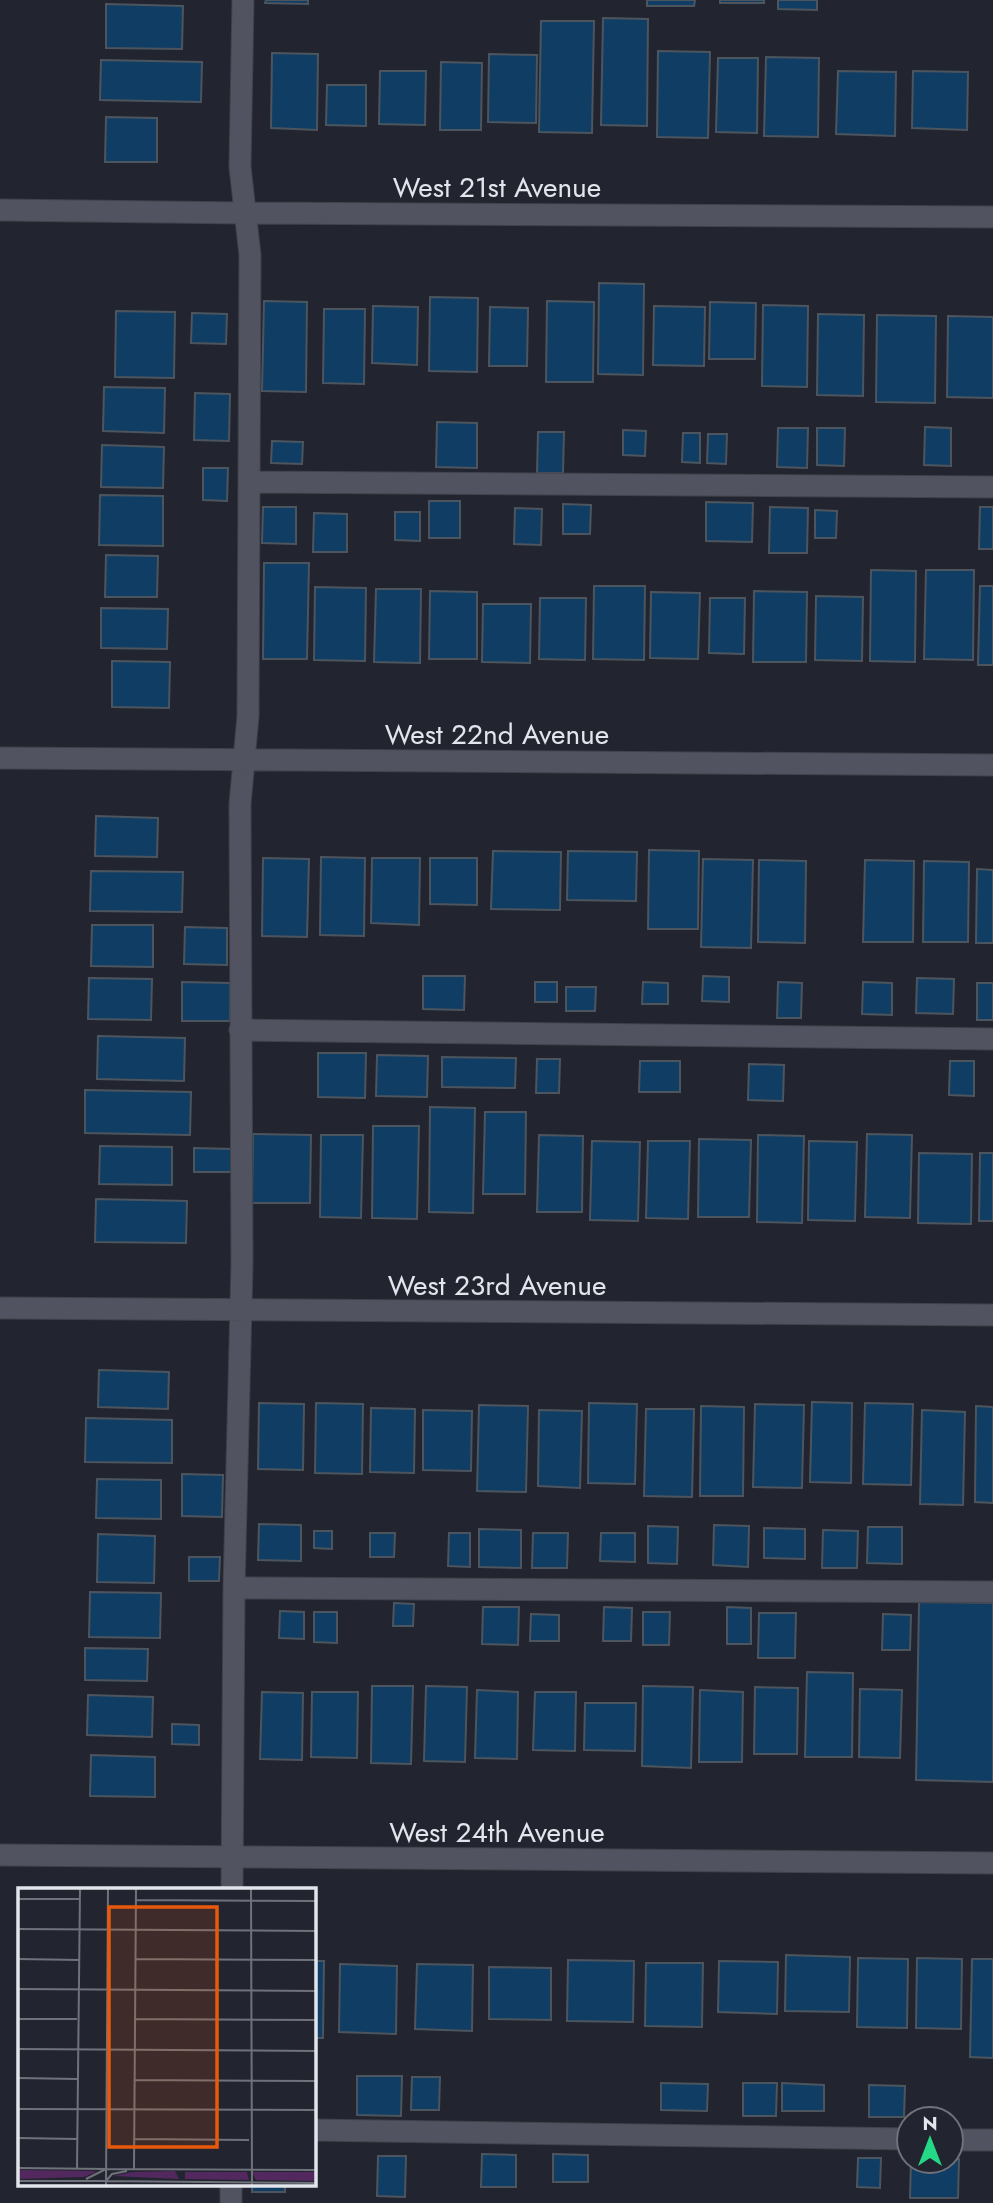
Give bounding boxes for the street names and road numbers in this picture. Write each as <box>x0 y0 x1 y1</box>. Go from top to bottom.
street label: West 21st Avenue <box>393 167 601 208</box>
street label: West 22nd Avenue <box>385 714 609 755</box>
street label: West 23rd Avenue <box>388 1265 606 1306</box>
street label: West 24th Avenue <box>389 1812 605 1853</box>

